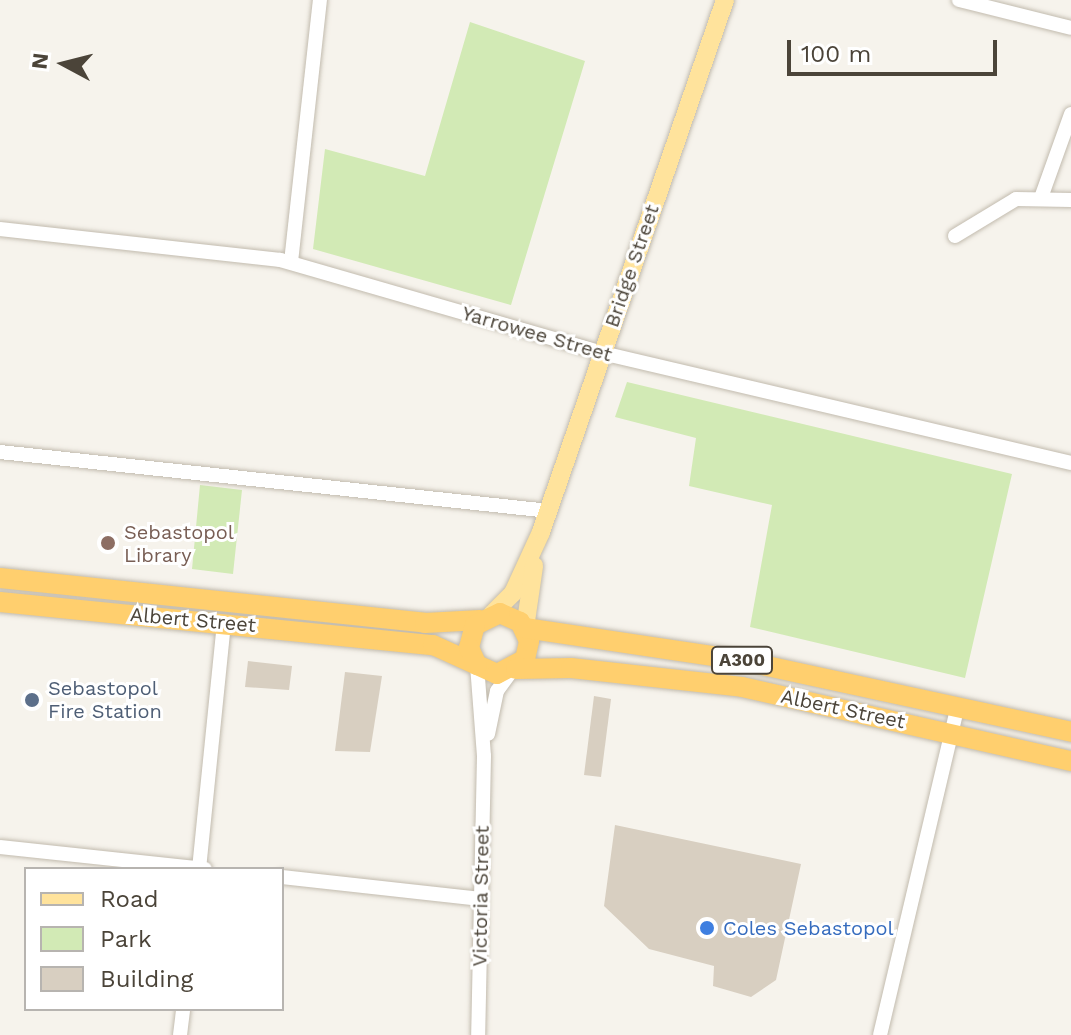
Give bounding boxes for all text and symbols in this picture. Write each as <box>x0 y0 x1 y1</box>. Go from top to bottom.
north arrow <box>24 24 104 104</box>
scale bar <box>791 24 1001 74</box>
text: 100 m <box>801 40 871 68</box>
text: N <box>26 51 53 71</box>
street label: Bridge Street <box>600 201 664 331</box>
street label: Yarrowee Street <box>459 301 615 367</box>
place label: Sebastopol Library <box>124 520 234 567</box>
marker: Sebastopol Library <box>99 534 117 552</box>
street label: Albert Street <box>129 603 257 637</box>
road number: A300 <box>710 646 774 674</box>
place label: Sebastopol Fire Station <box>48 676 162 723</box>
street label: Albert Street <box>779 684 907 734</box>
marker: Sebastopol Fire Station <box>23 691 41 709</box>
street label: Victoria Street <box>468 825 494 967</box>
legend <box>24 867 284 1011</box>
text: Road <box>100 885 159 913</box>
place label: Coles Sebastopol <box>723 916 894 940</box>
marker: Coles Sebastopol <box>698 919 716 937</box>
text: Park <box>100 925 152 953</box>
text: Building <box>100 965 193 993</box>

